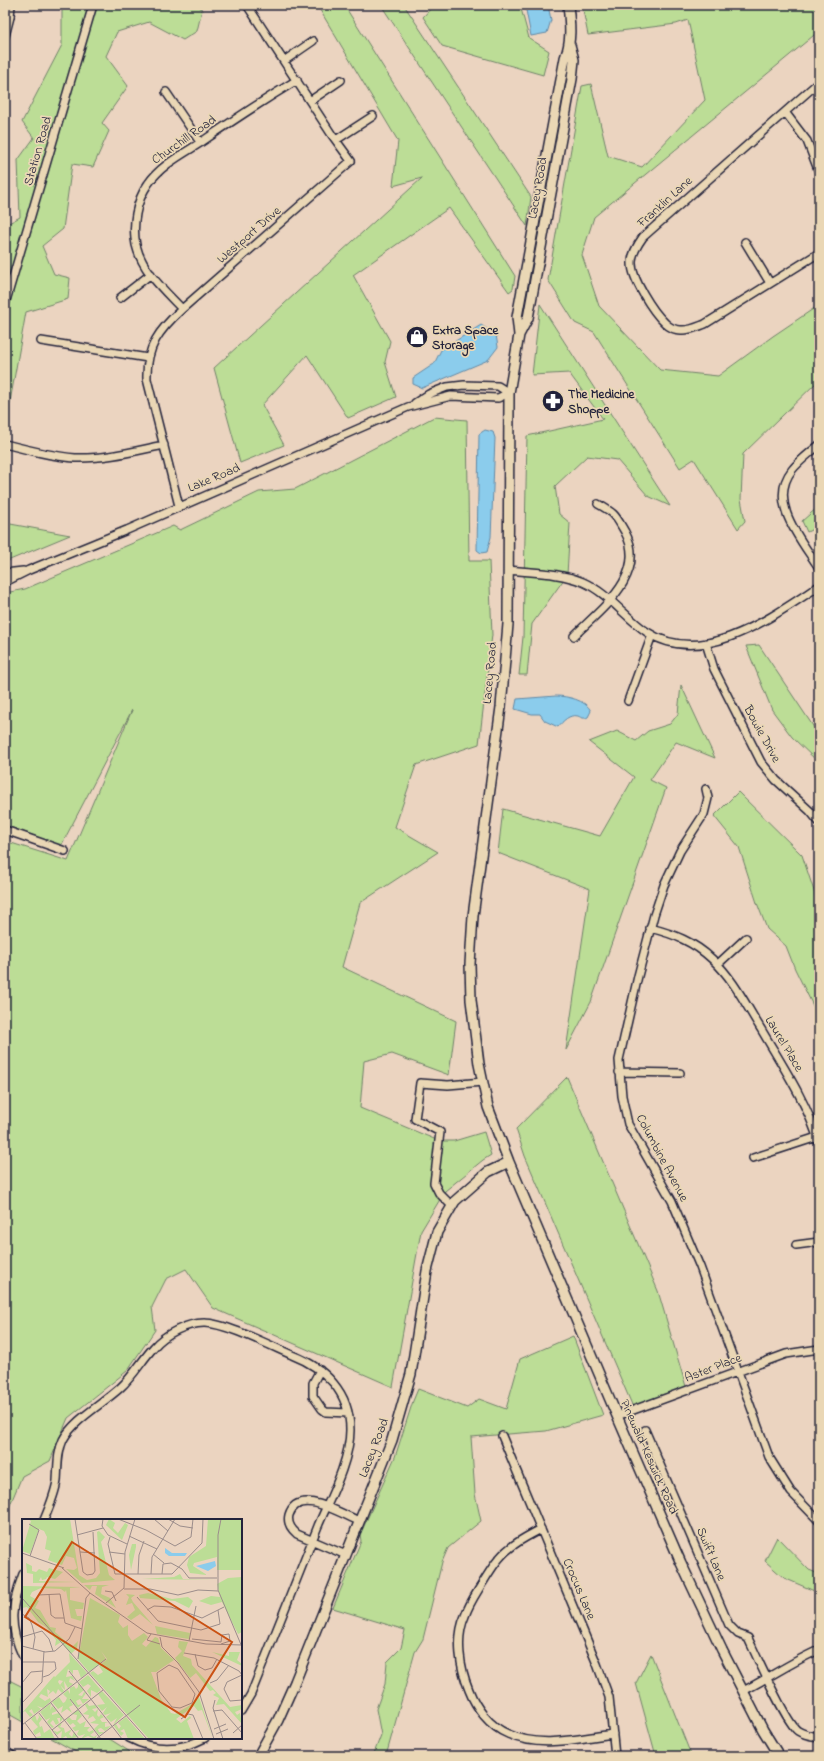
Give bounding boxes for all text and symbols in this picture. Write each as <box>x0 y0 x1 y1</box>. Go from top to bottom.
street label: Churchill Road <box>148 110 221 169</box>
street label: Station Road <box>19 114 57 188</box>
street label: Lacey Road <box>523 155 554 220</box>
street label: Franklin Lane <box>632 172 697 233</box>
street label: Westport Drive <box>213 202 285 268</box>
place label: Extra Space Storage <box>432 321 500 357</box>
shop icon: Extra Space Storage <box>404 324 430 350</box>
place label: The Medicine Shoppe <box>568 385 636 419</box>
pharmacy icon: The Medicine Shoppe <box>540 388 566 414</box>
street label: Lake Road <box>185 458 244 497</box>
street label: Lacey Road <box>478 641 503 705</box>
street label: Bowie Drive <box>738 701 786 766</box>
street label: Laurel Place <box>760 1013 808 1076</box>
street label: Columbine Avenue <box>631 1111 693 1205</box>
street label: Aster Place <box>682 1348 744 1388</box>
street label: Pinewald-Keswick Road <box>615 1397 683 1518</box>
street label: Lacey Road <box>354 1415 395 1481</box>
inset map <box>22 1519 242 1739</box>
street label: Swift Lane <box>691 1524 731 1584</box>
street label: Crocus Lane <box>558 1555 601 1623</box>

